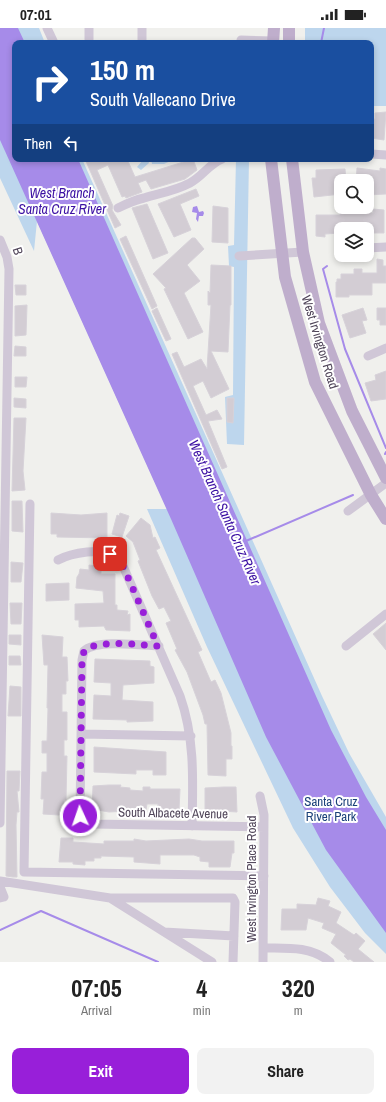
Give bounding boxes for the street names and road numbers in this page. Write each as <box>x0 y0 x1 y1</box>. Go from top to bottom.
street label: B <box>9 245 27 257</box>
street label: West Irvington Road <box>298 293 342 391</box>
street label: South Albacete Avenue <box>118 804 228 822</box>
street label: West Irvington Place Road <box>243 816 260 942</box>

